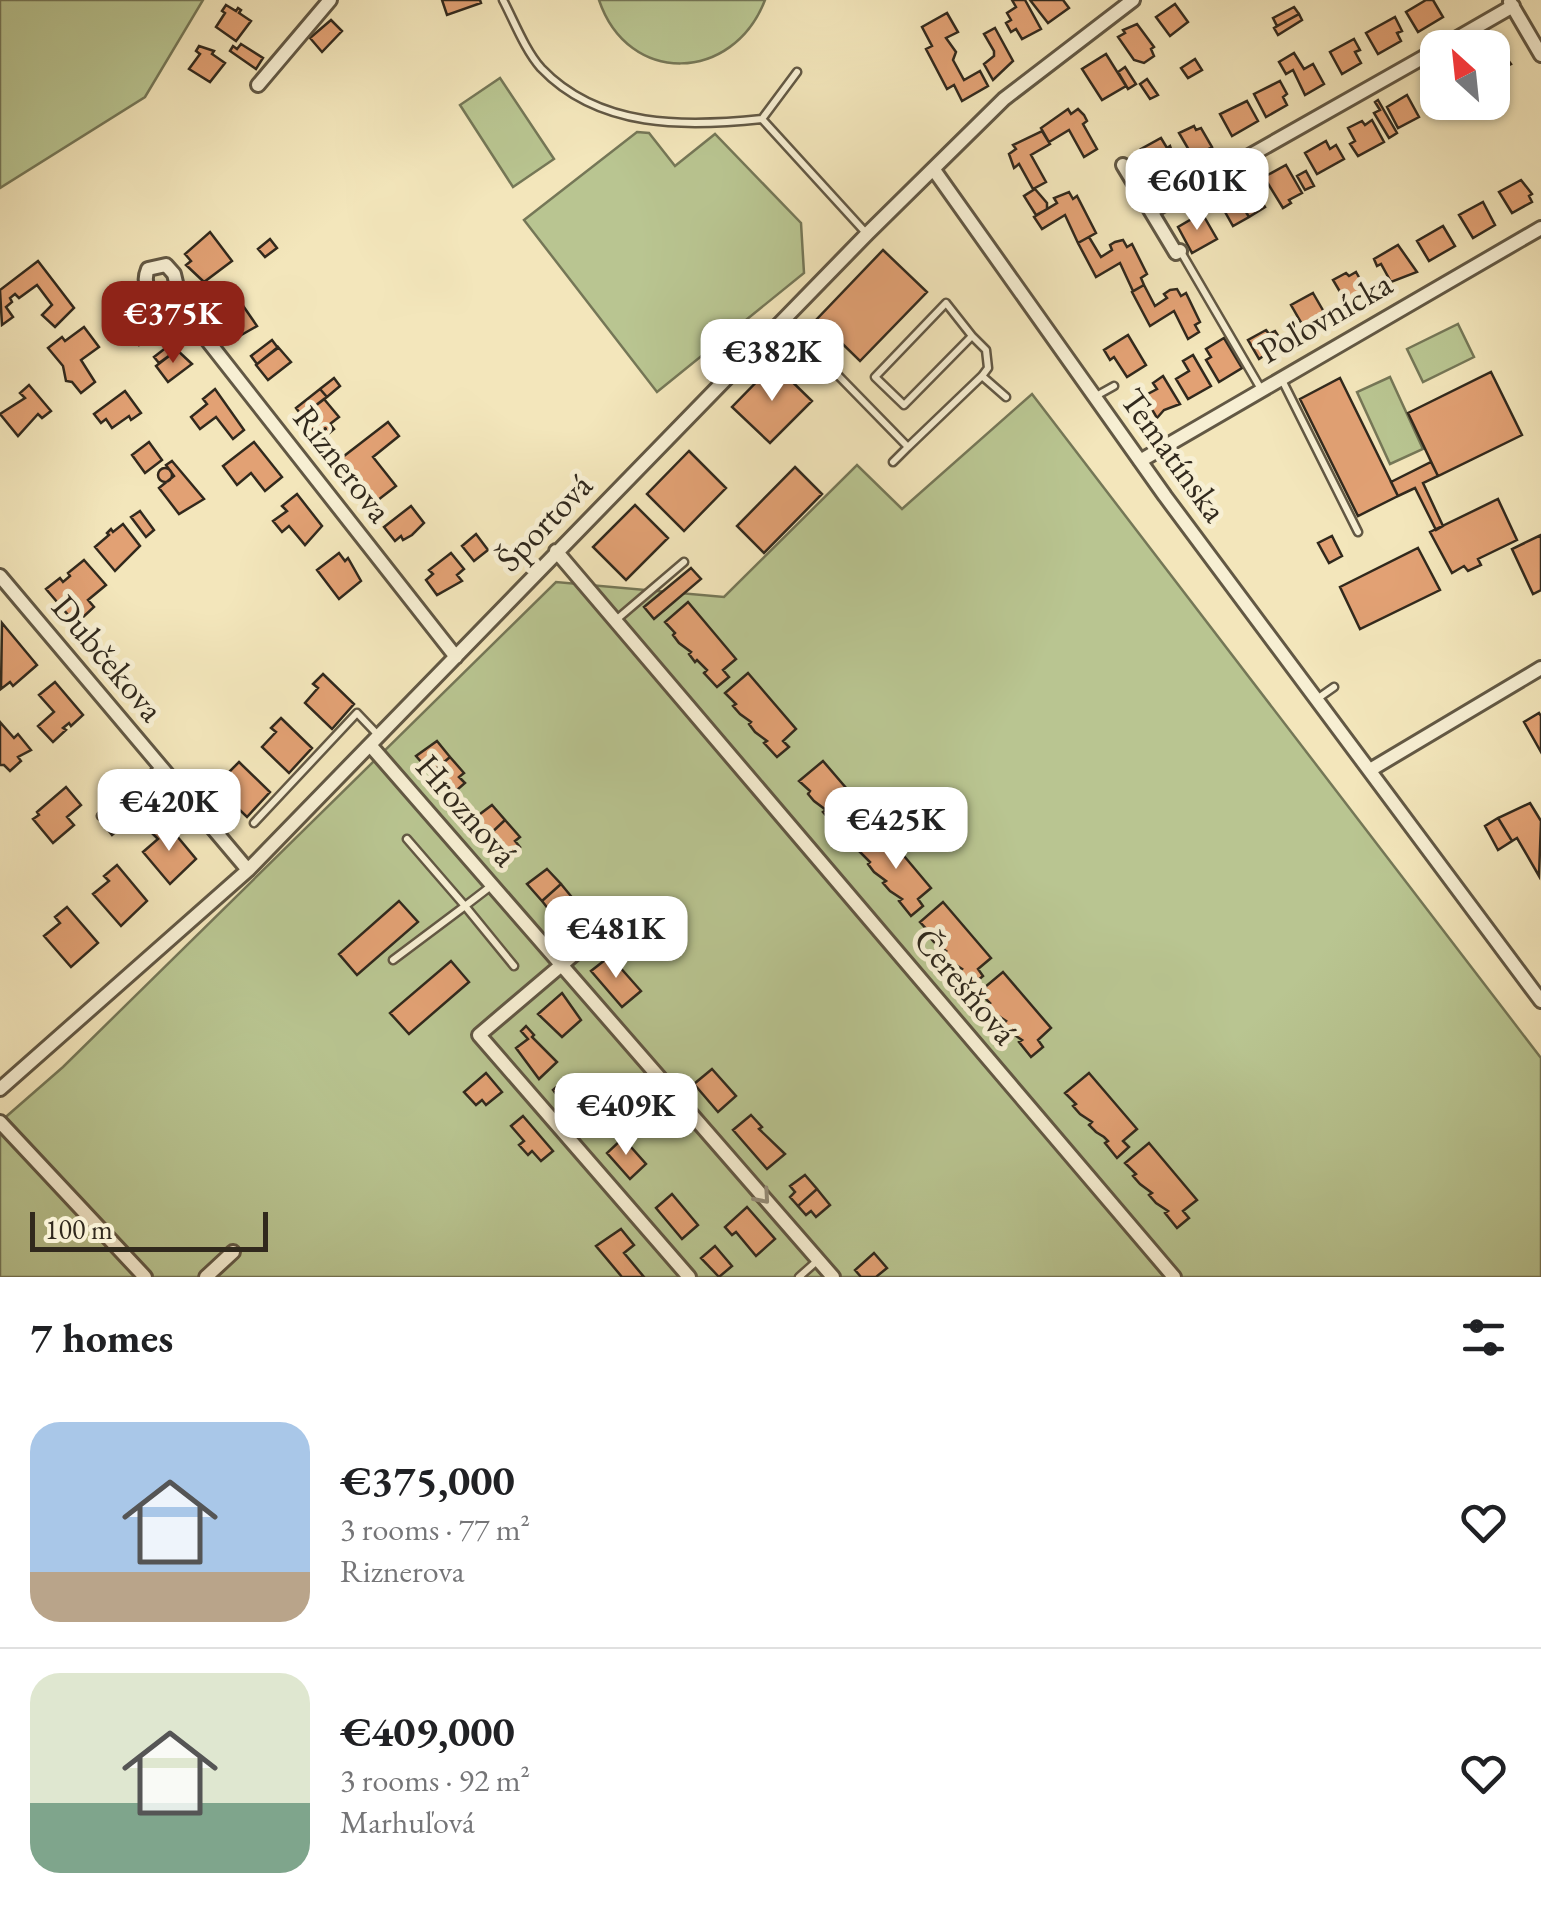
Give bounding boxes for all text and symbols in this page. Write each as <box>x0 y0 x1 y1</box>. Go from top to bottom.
north arrow <box>1420 30 1510 120</box>
map controls <box>1420 30 1510 120</box>
pin: €601K <box>1127 148 1267 233</box>
text: €601K <box>1148 159 1246 201</box>
street label: Poľovnícka <box>1250 260 1400 373</box>
pin: €375K <box>103 281 243 366</box>
text: €375K <box>124 292 222 334</box>
pin: €382K <box>702 319 842 404</box>
text: €382K <box>723 330 821 372</box>
street label: Tematínska <box>1111 379 1238 530</box>
street label: Riznerova <box>284 396 403 531</box>
street label: Športová <box>486 463 602 580</box>
street label: Dubčekova <box>42 585 175 730</box>
street label: Hroznová <box>406 744 528 875</box>
pin: €420K <box>99 769 239 854</box>
text: €420K <box>120 780 218 822</box>
pin: €425K <box>826 787 966 872</box>
text: €425K <box>847 798 945 840</box>
pin: €481K <box>546 896 686 981</box>
text: €481K <box>567 907 665 949</box>
street label: Čerešňová <box>904 918 1028 1053</box>
pin: €409K <box>556 1073 696 1158</box>
text: €409K <box>577 1084 675 1126</box>
one-way arrow <box>752 1185 770 1203</box>
scale bar <box>30 1207 268 1252</box>
text: 100 m <box>45 1211 113 1247</box>
text: 7 homes <box>30 1310 173 1365</box>
icon: filters <box>1456 1310 1511 1365</box>
text: €375,000 <box>340 1453 515 1508</box>
icon: home <box>110 1462 230 1582</box>
icon: heart <box>1456 1495 1511 1550</box>
text: 3 rooms · 77 m² <box>340 1508 530 1550</box>
text: Riznerova <box>340 1550 464 1592</box>
text: €409,000 <box>340 1704 515 1759</box>
icon: home <box>110 1713 230 1833</box>
icon: heart <box>1456 1746 1511 1801</box>
text: 3 rooms · 92 m² <box>340 1759 530 1801</box>
text: Marhuľová <box>340 1801 475 1843</box>

